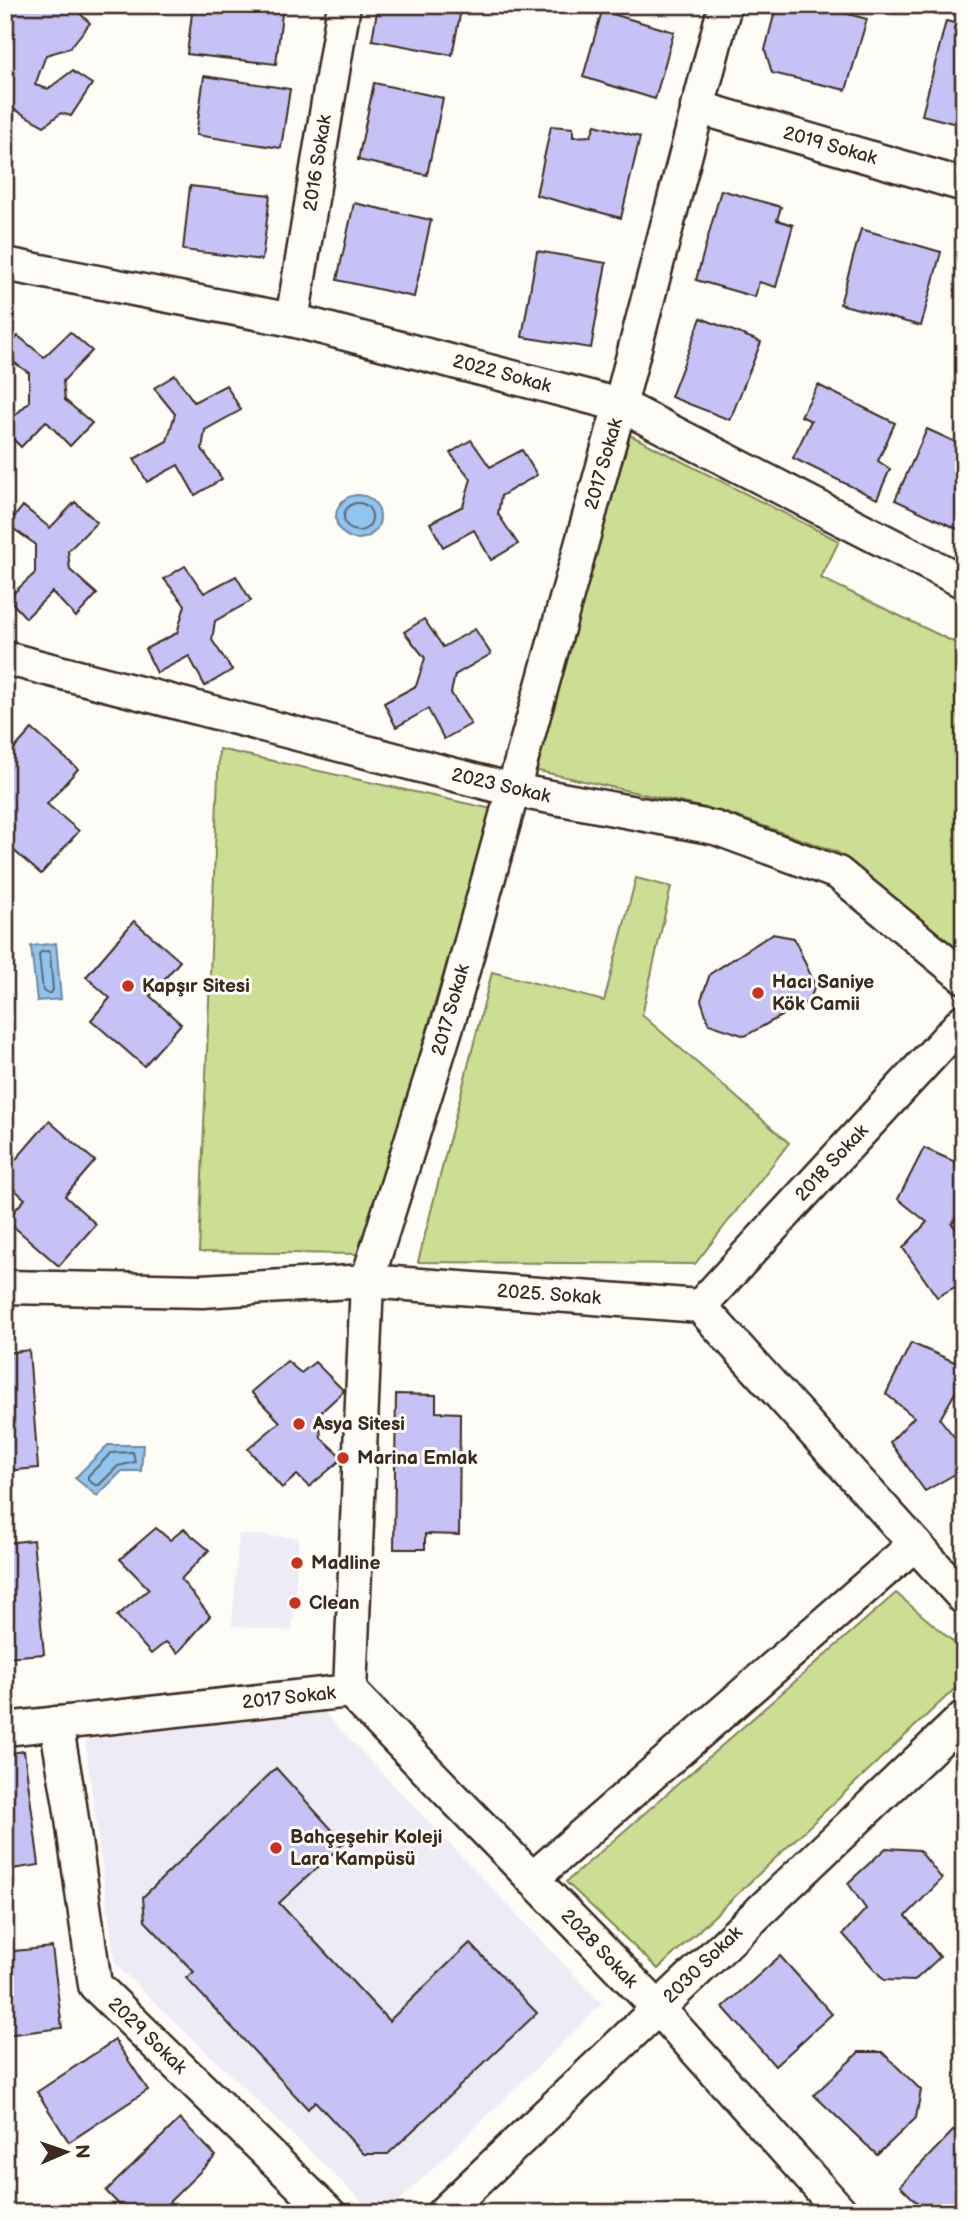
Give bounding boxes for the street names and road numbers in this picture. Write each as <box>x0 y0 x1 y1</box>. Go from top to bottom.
street label: 2016 Sokak <box>299 112 337 213</box>
street label: 2019 Sokak <box>780 122 880 171</box>
street label: 2022 Sokak <box>450 350 554 398</box>
street label: 2017 Sokak <box>580 415 628 512</box>
street label: 2023 Sokak <box>449 763 553 809</box>
street label: 2017 Sokak <box>427 961 475 1058</box>
street label: 2018 Sokak <box>791 1119 874 1206</box>
street label: 2025. Sokak <box>496 1280 602 1310</box>
street label: 2017 Sokak <box>241 1682 338 1714</box>
street label: 2028 Sokak <box>556 1905 643 1994</box>
street label: 2030 Sokak <box>659 1921 748 2008</box>
street label: 2029 Sokak <box>103 1993 192 2080</box>

